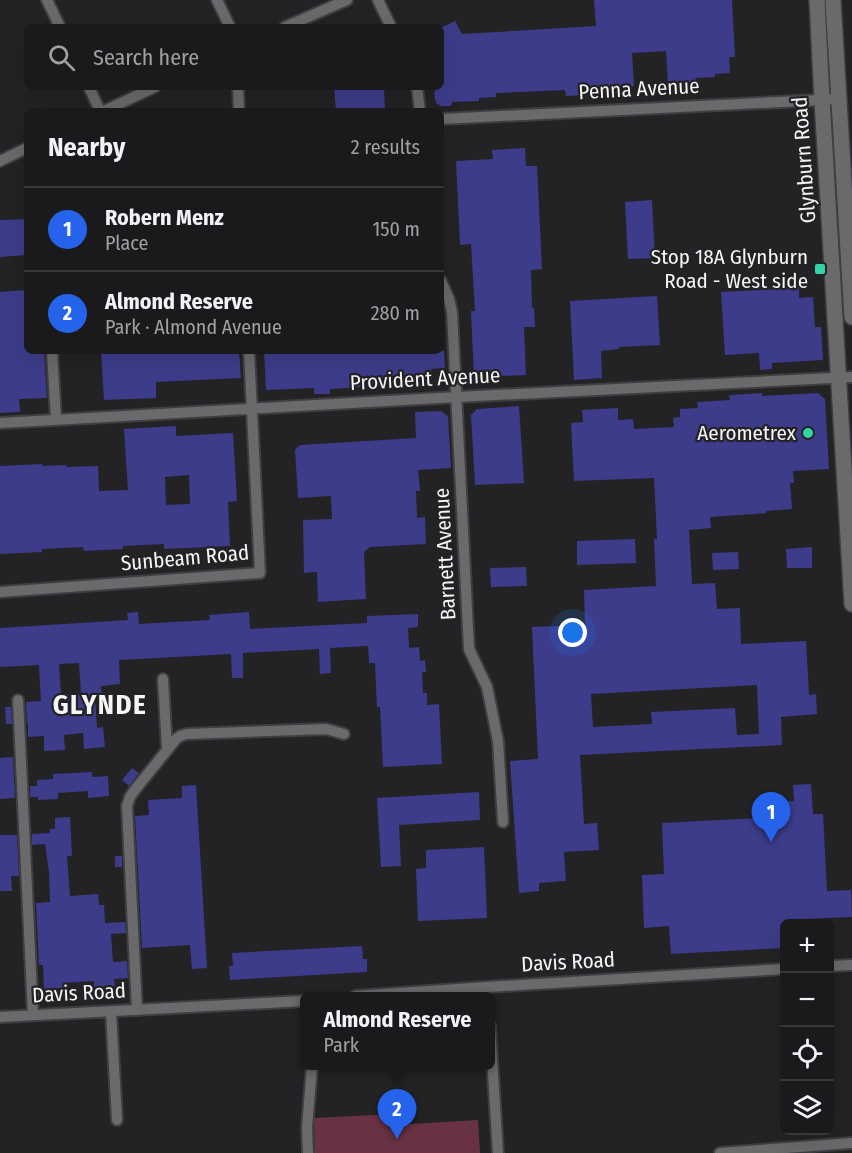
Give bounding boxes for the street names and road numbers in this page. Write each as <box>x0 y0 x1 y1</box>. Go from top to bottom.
street label: Penna Avenue <box>578 73 700 105</box>
street label: Glynburn Road <box>787 96 821 224</box>
street label: Provident Avenue <box>349 362 501 396</box>
street label: Barnett Avenue <box>429 487 461 621</box>
street label: Sunbeam Road <box>120 539 250 577</box>
street label: Davis Road <box>520 947 616 977</box>
street label: Davis Road <box>31 978 127 1008</box>

